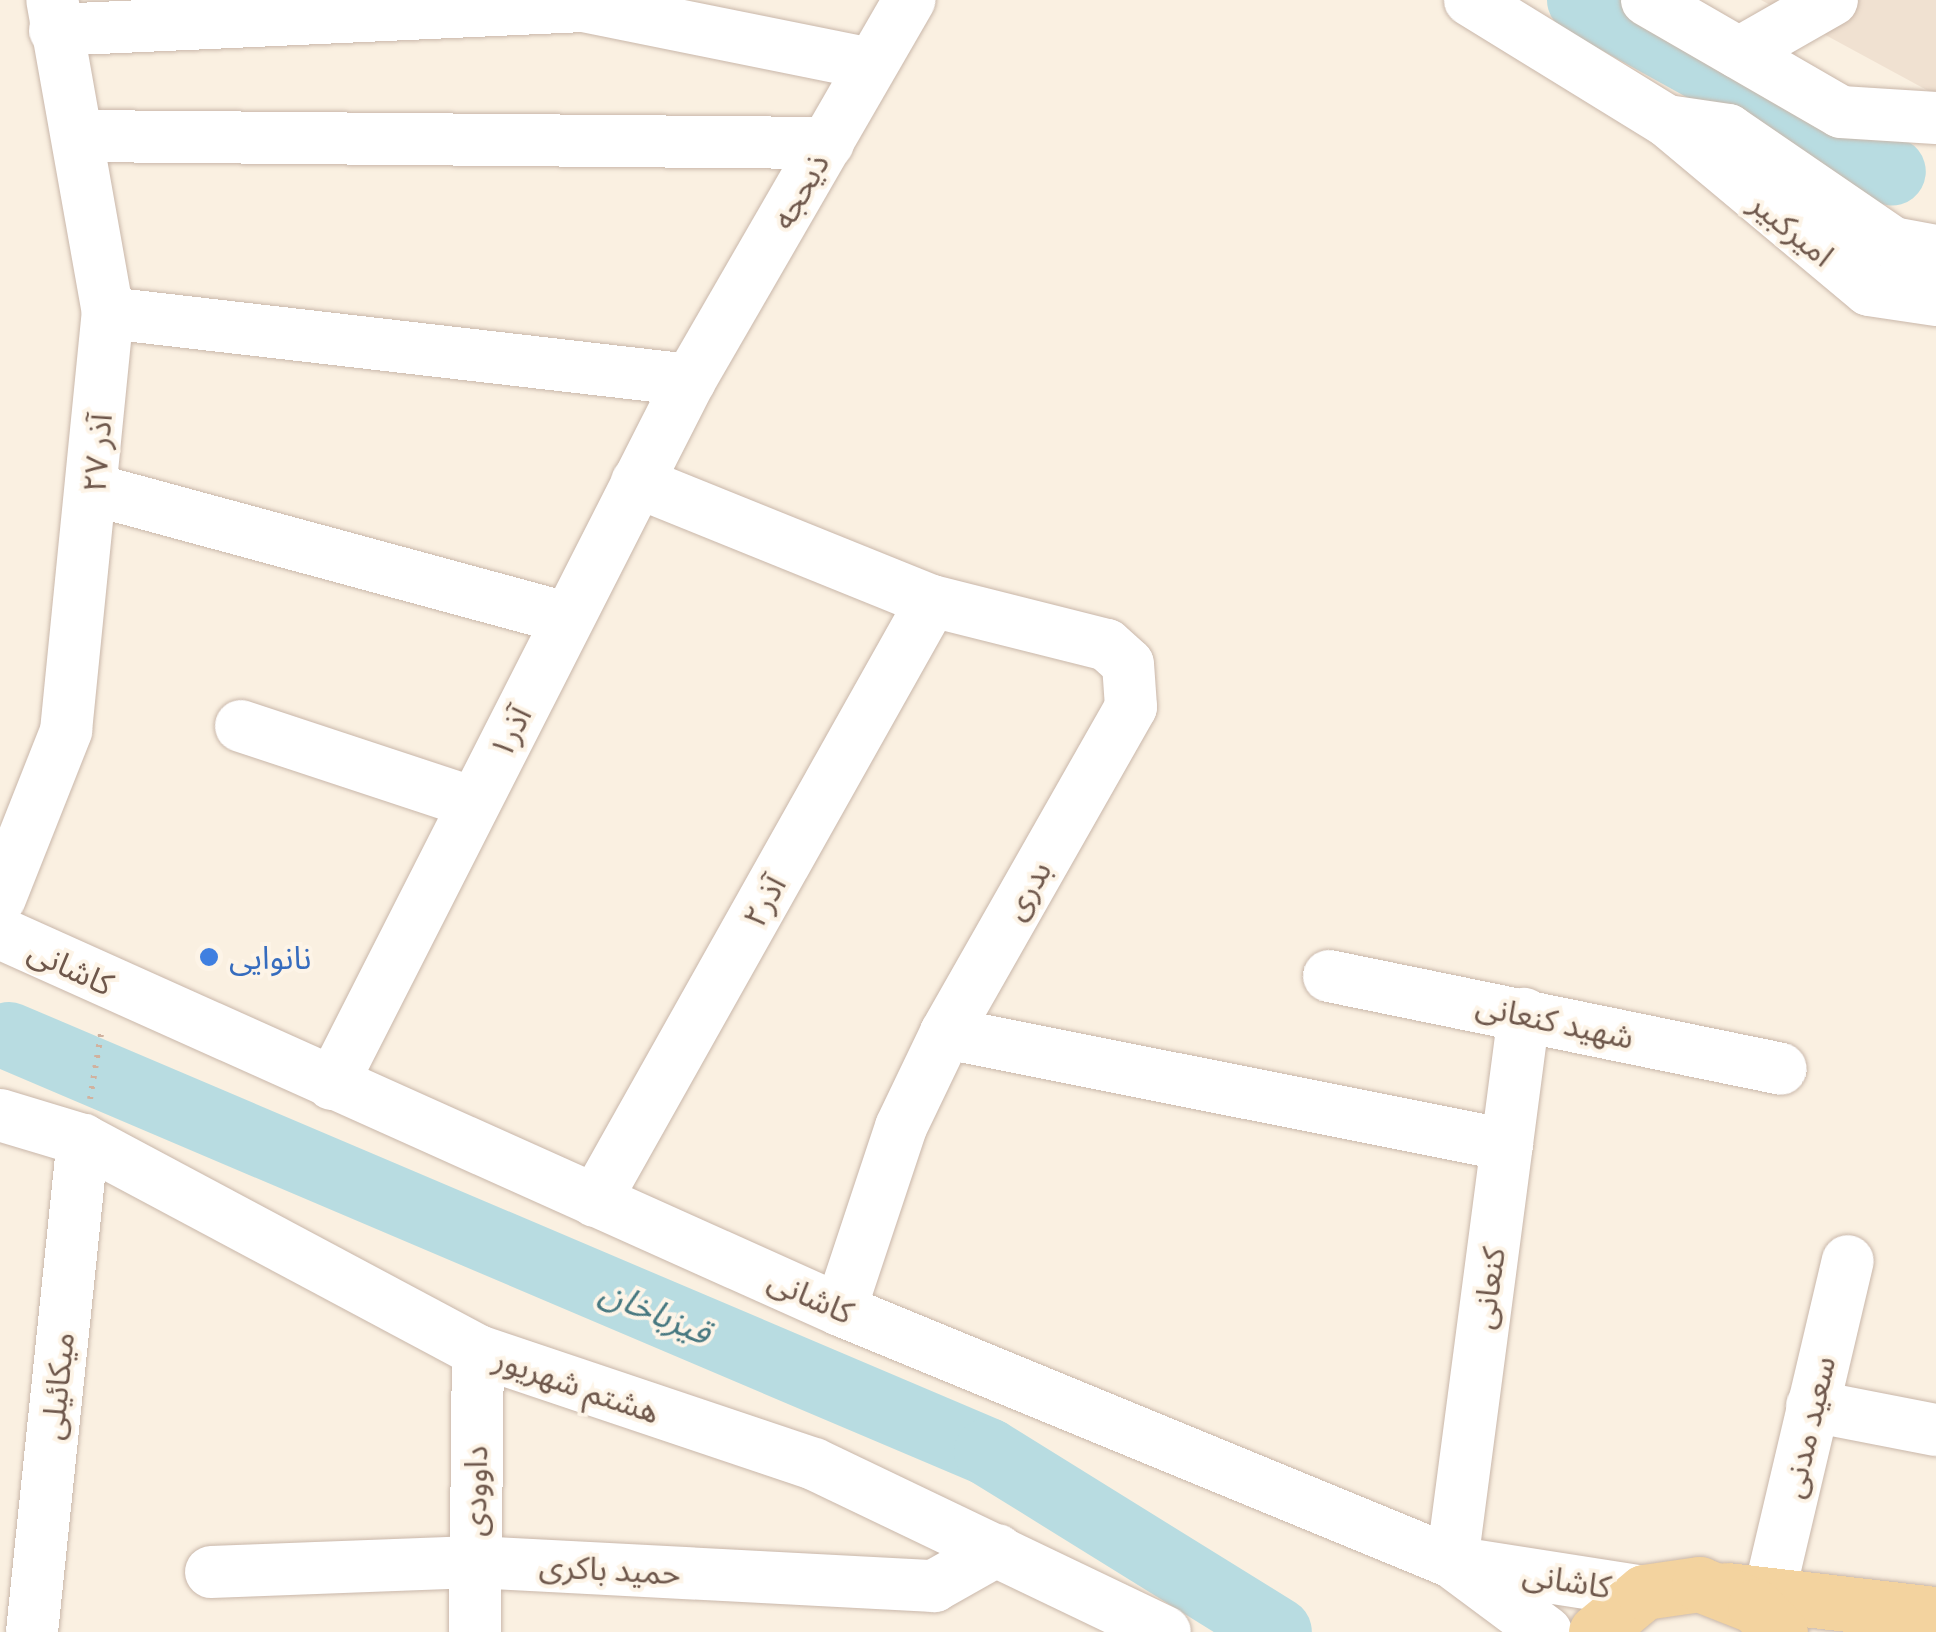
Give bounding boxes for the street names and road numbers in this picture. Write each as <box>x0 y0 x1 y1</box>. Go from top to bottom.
street label: ذیحجه <box>763 146 837 236</box>
street label: امیرکبیر <box>1742 184 1842 274</box>
street label: ۲۷ آذر <box>74 412 120 494</box>
street label: آذر۱ <box>481 700 539 764</box>
street label: بدری <box>995 854 1059 926</box>
street label: آذر۲ <box>734 869 794 933</box>
street label: کاشانی <box>23 931 119 1003</box>
street label: شهید کنعانی <box>1473 986 1637 1056</box>
street label: کنعانی <box>1463 1245 1513 1331</box>
street label: کاشانی <box>763 1260 859 1332</box>
street label: میکائیلی <box>32 1330 82 1442</box>
street label: هشتم شهریور <box>489 1339 665 1431</box>
street label: سعید مدنی <box>1773 1352 1843 1502</box>
street label: داوودی <box>455 1445 495 1537</box>
street label: حمید باکری <box>538 1546 682 1592</box>
street label: کاشانی <box>1520 1554 1614 1606</box>

